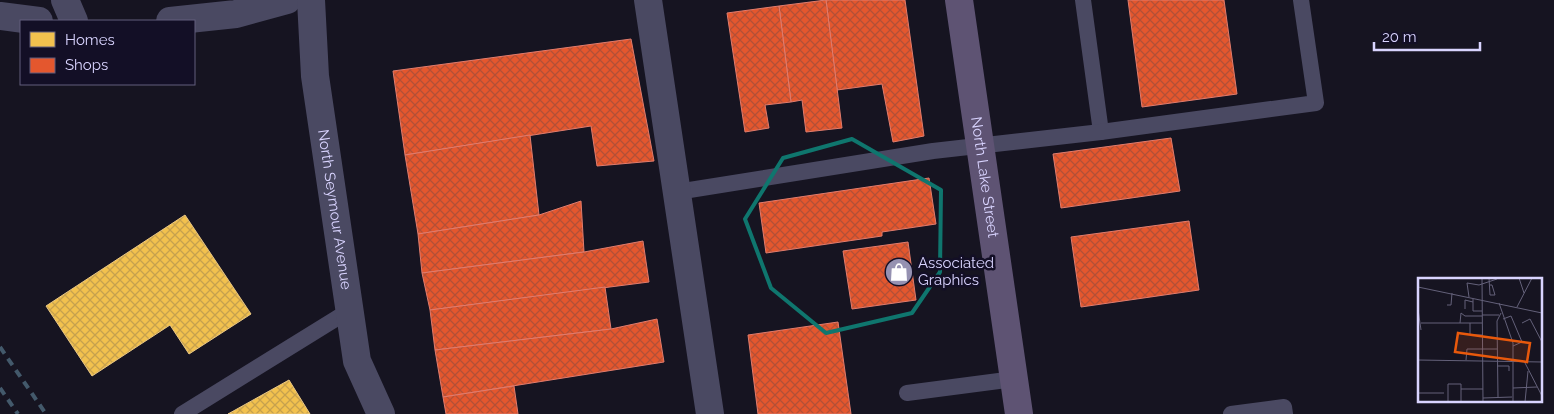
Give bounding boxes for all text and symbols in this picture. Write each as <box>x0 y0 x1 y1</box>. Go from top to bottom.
legend <box>20 20 195 85</box>
scale bar <box>1374 20 1480 52</box>
text: 20 m <box>1382 28 1417 46</box>
text: Homes <box>65 31 115 49</box>
text: Shops <box>65 56 108 74</box>
street label: North Lake Street <box>967 115 1002 239</box>
street label: North Seymour Avenue <box>314 128 355 291</box>
place label: Associated Graphics <box>918 254 994 289</box>
shop icon: Associated Graphics <box>884 257 914 287</box>
inset map <box>1418 278 1542 402</box>

